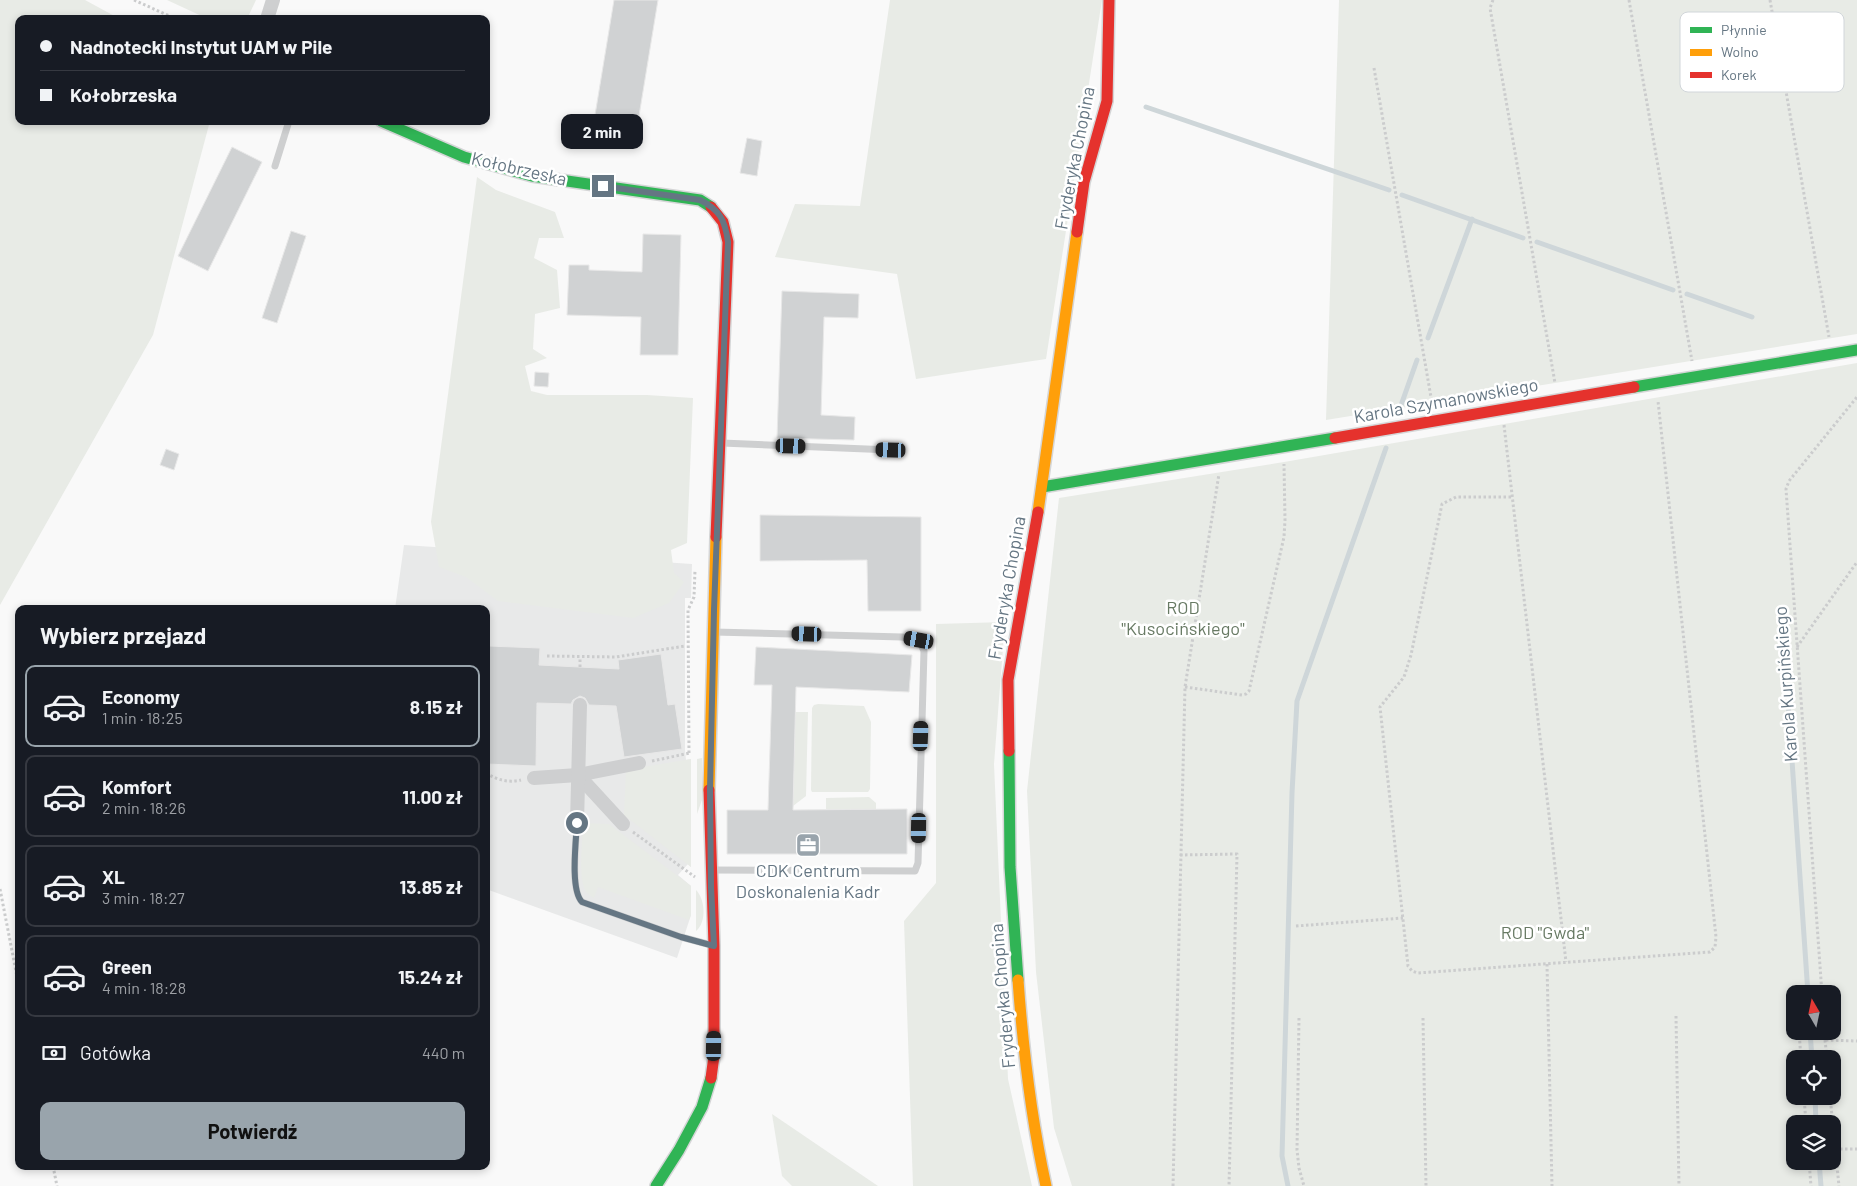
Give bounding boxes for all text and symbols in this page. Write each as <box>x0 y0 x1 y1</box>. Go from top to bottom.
legend <box>1680 12 1844 92</box>
text: Płynnie <box>1721 21 1767 38</box>
text: Nadnotecki Instytut UAM w Pile <box>70 35 332 58</box>
text: Wolno <box>1721 43 1759 60</box>
text: Korek <box>1721 66 1756 83</box>
text: Kołobrzeska <box>70 83 177 106</box>
street label: Fryderyka Chopina <box>1049 84 1099 231</box>
callout: 2 min <box>562 114 644 148</box>
text: 2 min <box>583 122 621 141</box>
street label: Kołobrzeska <box>469 146 569 190</box>
route end <box>592 175 614 197</box>
street label: Karola Szymanowskiego <box>1352 373 1540 427</box>
car <box>775 438 806 454</box>
car <box>875 442 906 458</box>
street label: Fryderyka Chopina <box>983 514 1029 661</box>
park label: ROD "Kusocińskiego" <box>1121 596 1245 639</box>
street label: Karola Kurpińskiego <box>1769 605 1801 763</box>
text: Wybierz przejazd <box>40 622 206 648</box>
car <box>791 626 822 642</box>
car <box>902 630 935 650</box>
icon: car <box>42 684 87 729</box>
text: Economy <box>102 685 180 708</box>
text: 8.15 zł <box>410 695 463 718</box>
text: 1 min · 18:25 <box>102 708 183 727</box>
car <box>912 721 929 751</box>
icon: car <box>42 774 87 819</box>
text: Komfort <box>102 775 172 798</box>
text: 11.00 zł <box>402 785 463 808</box>
text: 2 min · 18:26 <box>102 798 186 817</box>
route start <box>566 812 588 834</box>
car <box>911 813 926 843</box>
office icon: CDK Centrum Doskonalenia Kadr <box>795 832 821 858</box>
place label: CDK Centrum Doskonalenia Kadr <box>736 859 881 902</box>
icon: car <box>42 864 87 909</box>
text: XL <box>102 865 125 888</box>
text: 13.85 zł <box>400 875 463 898</box>
text: 3 min · 18:27 <box>102 888 185 907</box>
park label: ROD "Gwda" <box>1501 921 1590 943</box>
street label: Fryderyka Chopina <box>985 923 1019 1069</box>
icon: car <box>42 954 87 999</box>
text: Green <box>102 955 152 978</box>
text: 15.24 zł <box>398 965 463 988</box>
text: 4 min · 18:28 <box>102 978 186 997</box>
north arrow <box>1786 985 1841 1040</box>
map controls <box>1786 985 1841 1170</box>
car <box>706 1031 721 1061</box>
icon: cash <box>40 1039 68 1067</box>
text: Gotówka <box>80 1041 151 1064</box>
text: 440 m <box>422 1043 465 1062</box>
button: locate <box>1786 1050 1841 1105</box>
button: Potwierdź <box>40 1102 465 1160</box>
button: layers <box>1786 1115 1841 1170</box>

